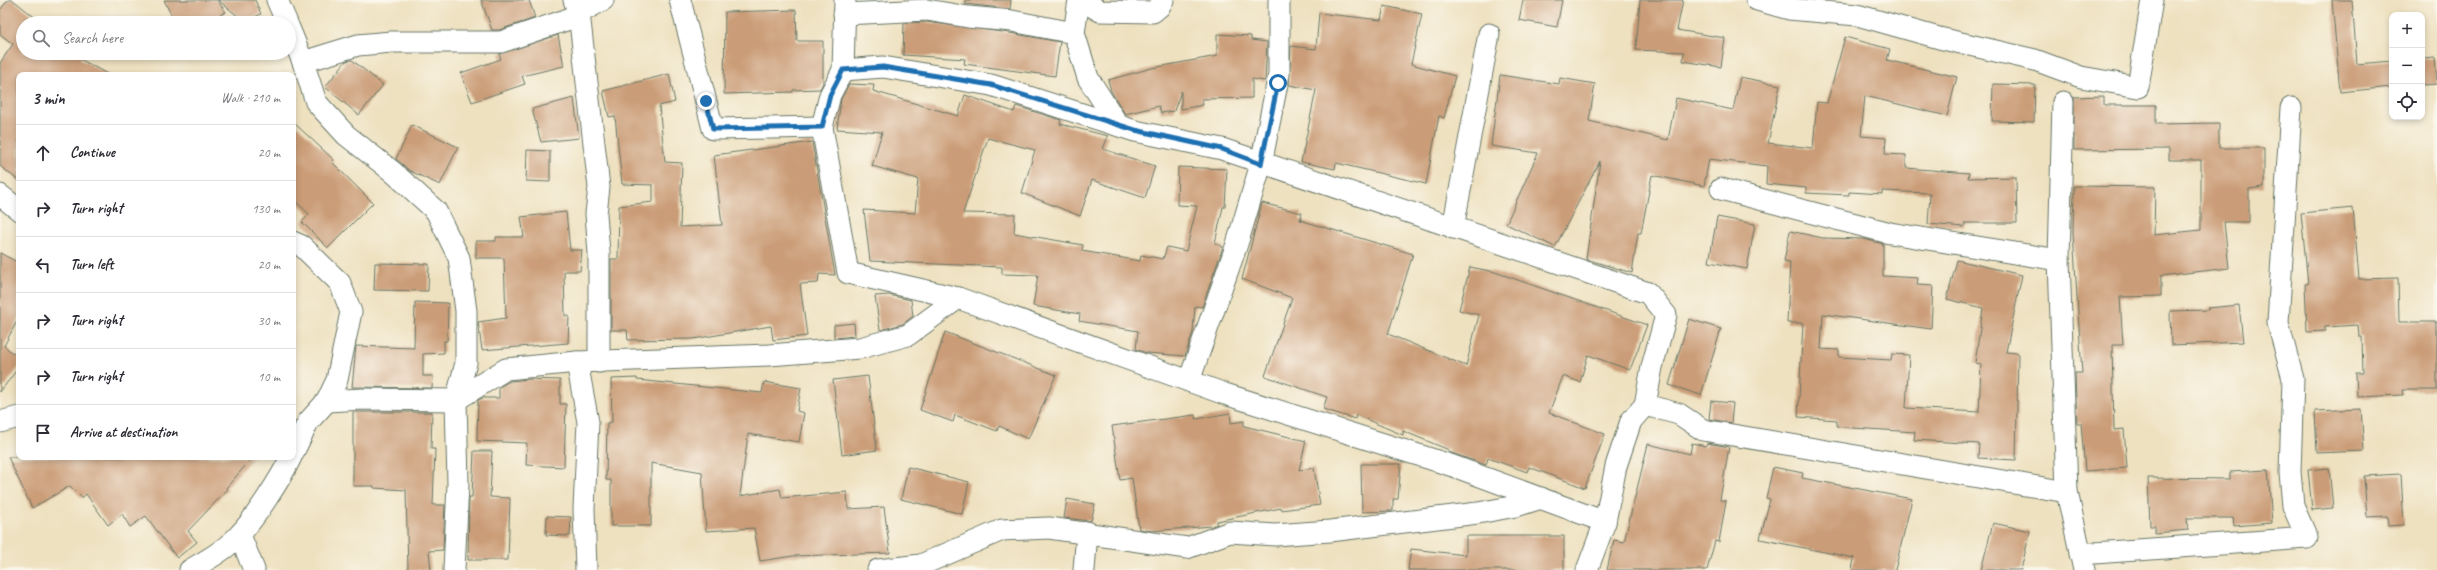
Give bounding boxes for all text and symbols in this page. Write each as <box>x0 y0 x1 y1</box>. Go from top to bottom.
map controls <box>2389 12 2425 120</box>
button: + <box>2389 12 2425 48</box>
search box <box>16 16 296 60</box>
icon: search <box>30 27 52 49</box>
text: Search here <box>62 29 123 48</box>
button: − <box>2389 48 2425 84</box>
route start <box>1269 74 1287 92</box>
button: locate <box>2389 84 2425 120</box>
text: 3 min <box>32 88 65 109</box>
text: Walk · 210 m <box>221 90 280 106</box>
route end <box>697 92 715 110</box>
icon: ahead <box>32 142 54 164</box>
text: Continue <box>70 143 115 162</box>
text: 20 m <box>258 145 280 161</box>
icon: right <box>32 198 54 220</box>
text: Turn right <box>70 199 123 218</box>
text: 130 m <box>252 201 280 217</box>
icon: left <box>32 254 54 276</box>
text: Turn left <box>70 255 113 274</box>
text: 20 m <box>258 257 280 273</box>
icon: right <box>32 310 54 332</box>
text: Turn right <box>70 311 123 330</box>
text: 30 m <box>258 313 280 329</box>
icon: right <box>32 366 54 388</box>
text: Turn right <box>70 367 123 386</box>
text: 10 m <box>258 369 280 385</box>
icon: arrive <box>32 422 54 444</box>
text: Arrive at destination <box>70 423 177 442</box>

